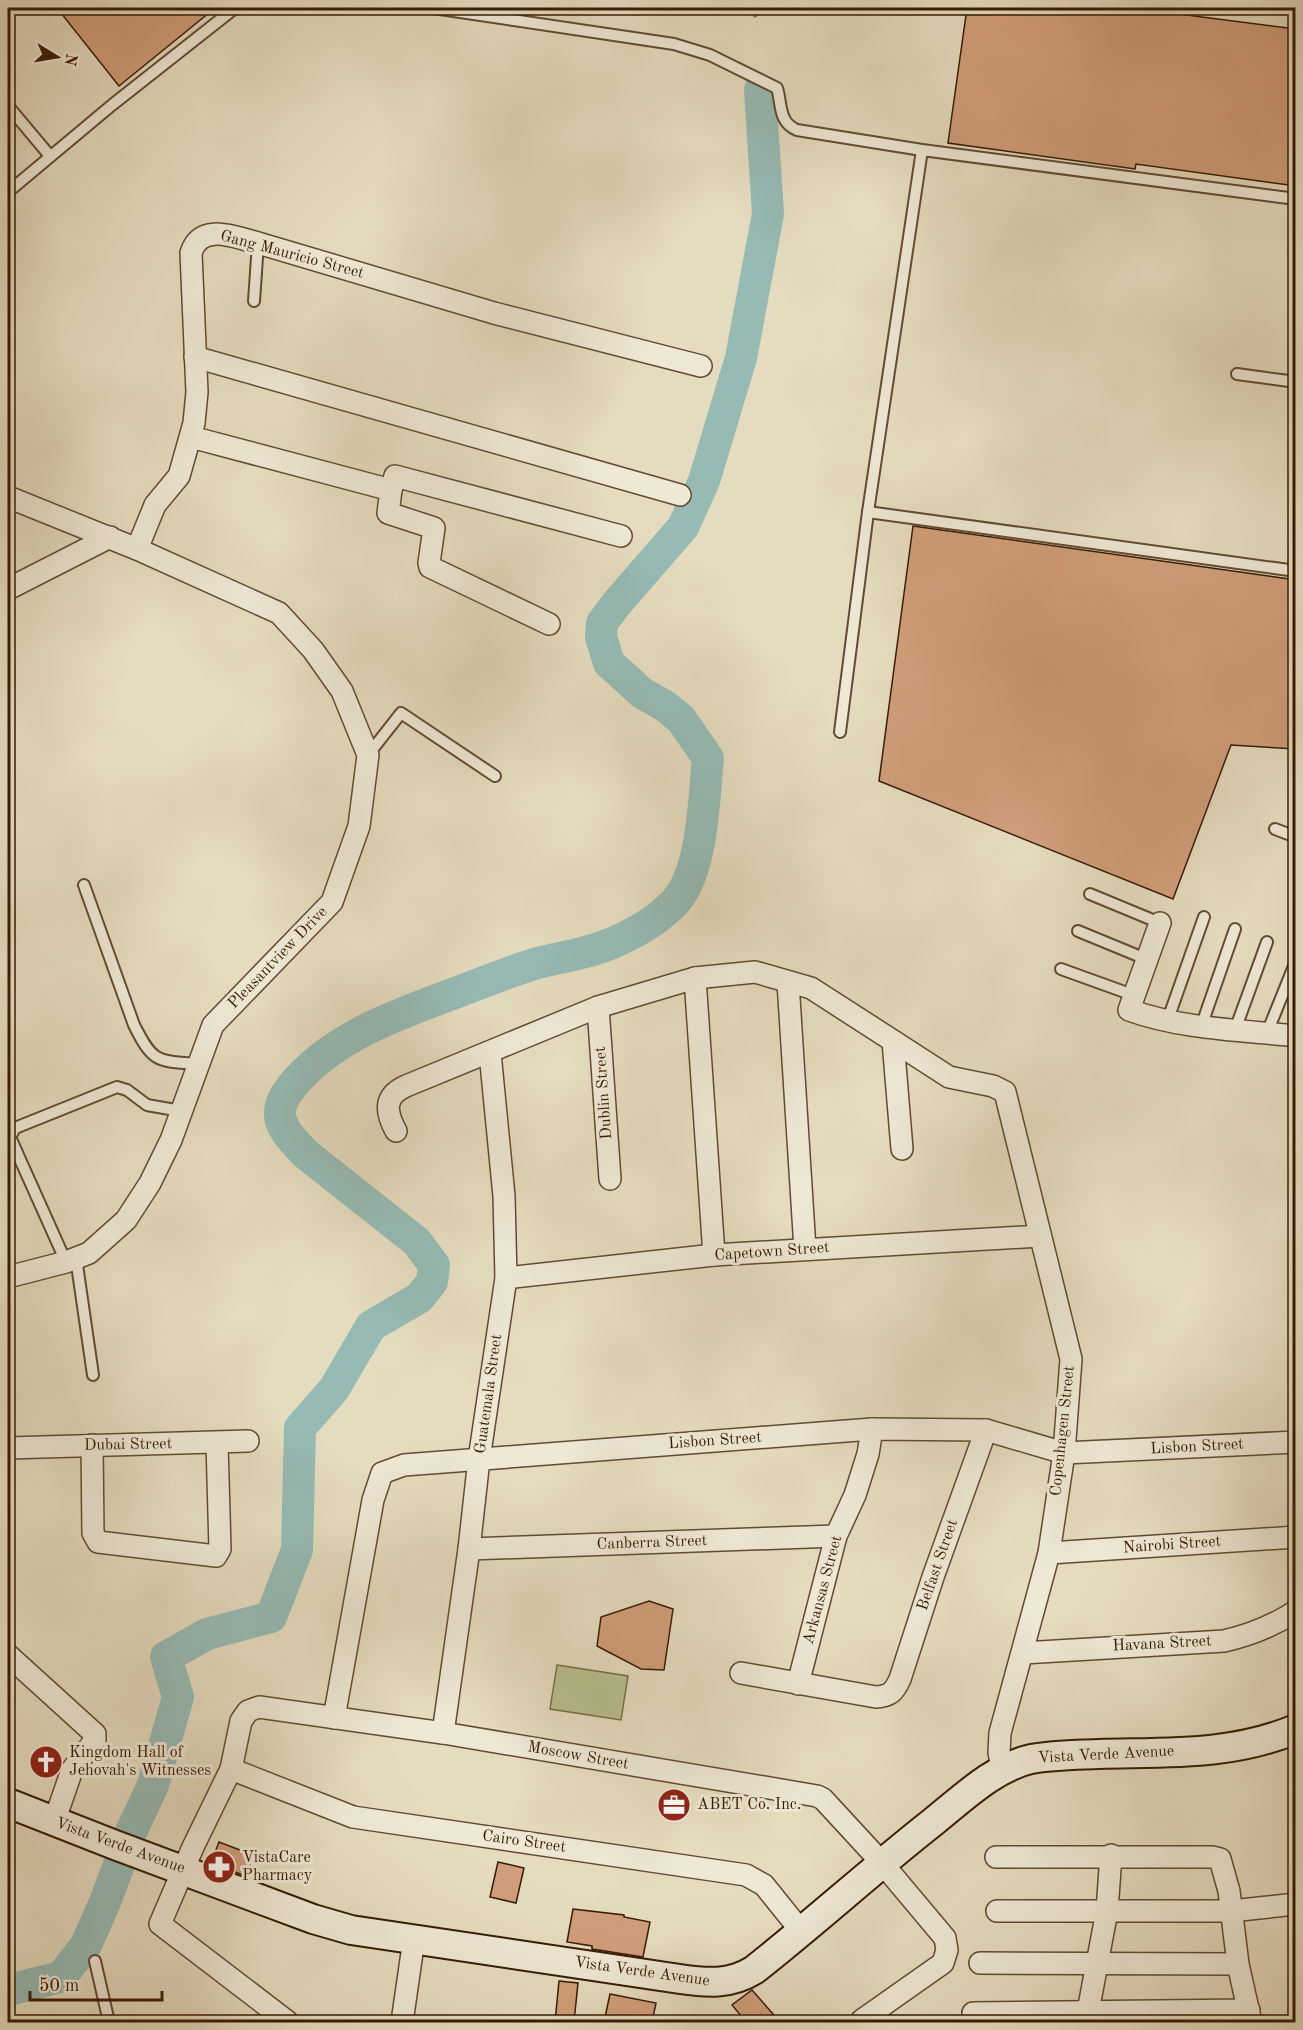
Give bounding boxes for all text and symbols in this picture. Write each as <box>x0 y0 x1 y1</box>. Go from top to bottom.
north arrow <box>27 27 87 87</box>
text: N <box>61 52 79 68</box>
street label: Gang Mauricio Street <box>218 228 366 282</box>
street label: Pleasantview Drive <box>225 904 331 1012</box>
street label: Dublin Street <box>593 1045 615 1140</box>
street label: Capetown Street <box>714 1240 831 1264</box>
street label: Guatemala Street <box>473 1333 505 1455</box>
street label: Copenhagen Street <box>1048 1365 1078 1497</box>
street label: Lisbon Street <box>668 1430 763 1452</box>
street label: Dubai Street <box>84 1436 173 1454</box>
street label: Lisbon Street <box>1150 1437 1245 1457</box>
street label: Belfast Street <box>915 1517 961 1613</box>
street label: Canberra Street <box>596 1533 708 1553</box>
street label: Arkansas Street <box>801 1533 845 1646</box>
street label: Nairobi Street <box>1122 1534 1222 1556</box>
street label: Havana Street <box>1112 1633 1212 1655</box>
street label: Moscow Street <box>526 1739 630 1773</box>
street label: Vista Verde Avenue <box>1037 1743 1175 1767</box>
church icon: Kingdom Hall of Jehovah's Witnesses <box>28 1744 64 1780</box>
place label: Kingdom Hall of Jehovah's Witnesses <box>69 1745 211 1779</box>
office icon: ABET Co. Inc. <box>656 1787 692 1823</box>
place label: ABET Co. Inc. <box>697 1797 801 1813</box>
street label: Vista Verde Avenue <box>53 1815 187 1877</box>
street label: Cairo Street <box>481 1828 567 1856</box>
pharmacy icon: VistaCare Pharmacy <box>201 1849 237 1885</box>
place label: VistaCare Pharmacy <box>242 1850 313 1884</box>
street label: Vista Verde Avenue <box>573 1955 711 1989</box>
scale bar <box>30 1964 162 2002</box>
text: 50 m <box>39 1977 79 1995</box>

